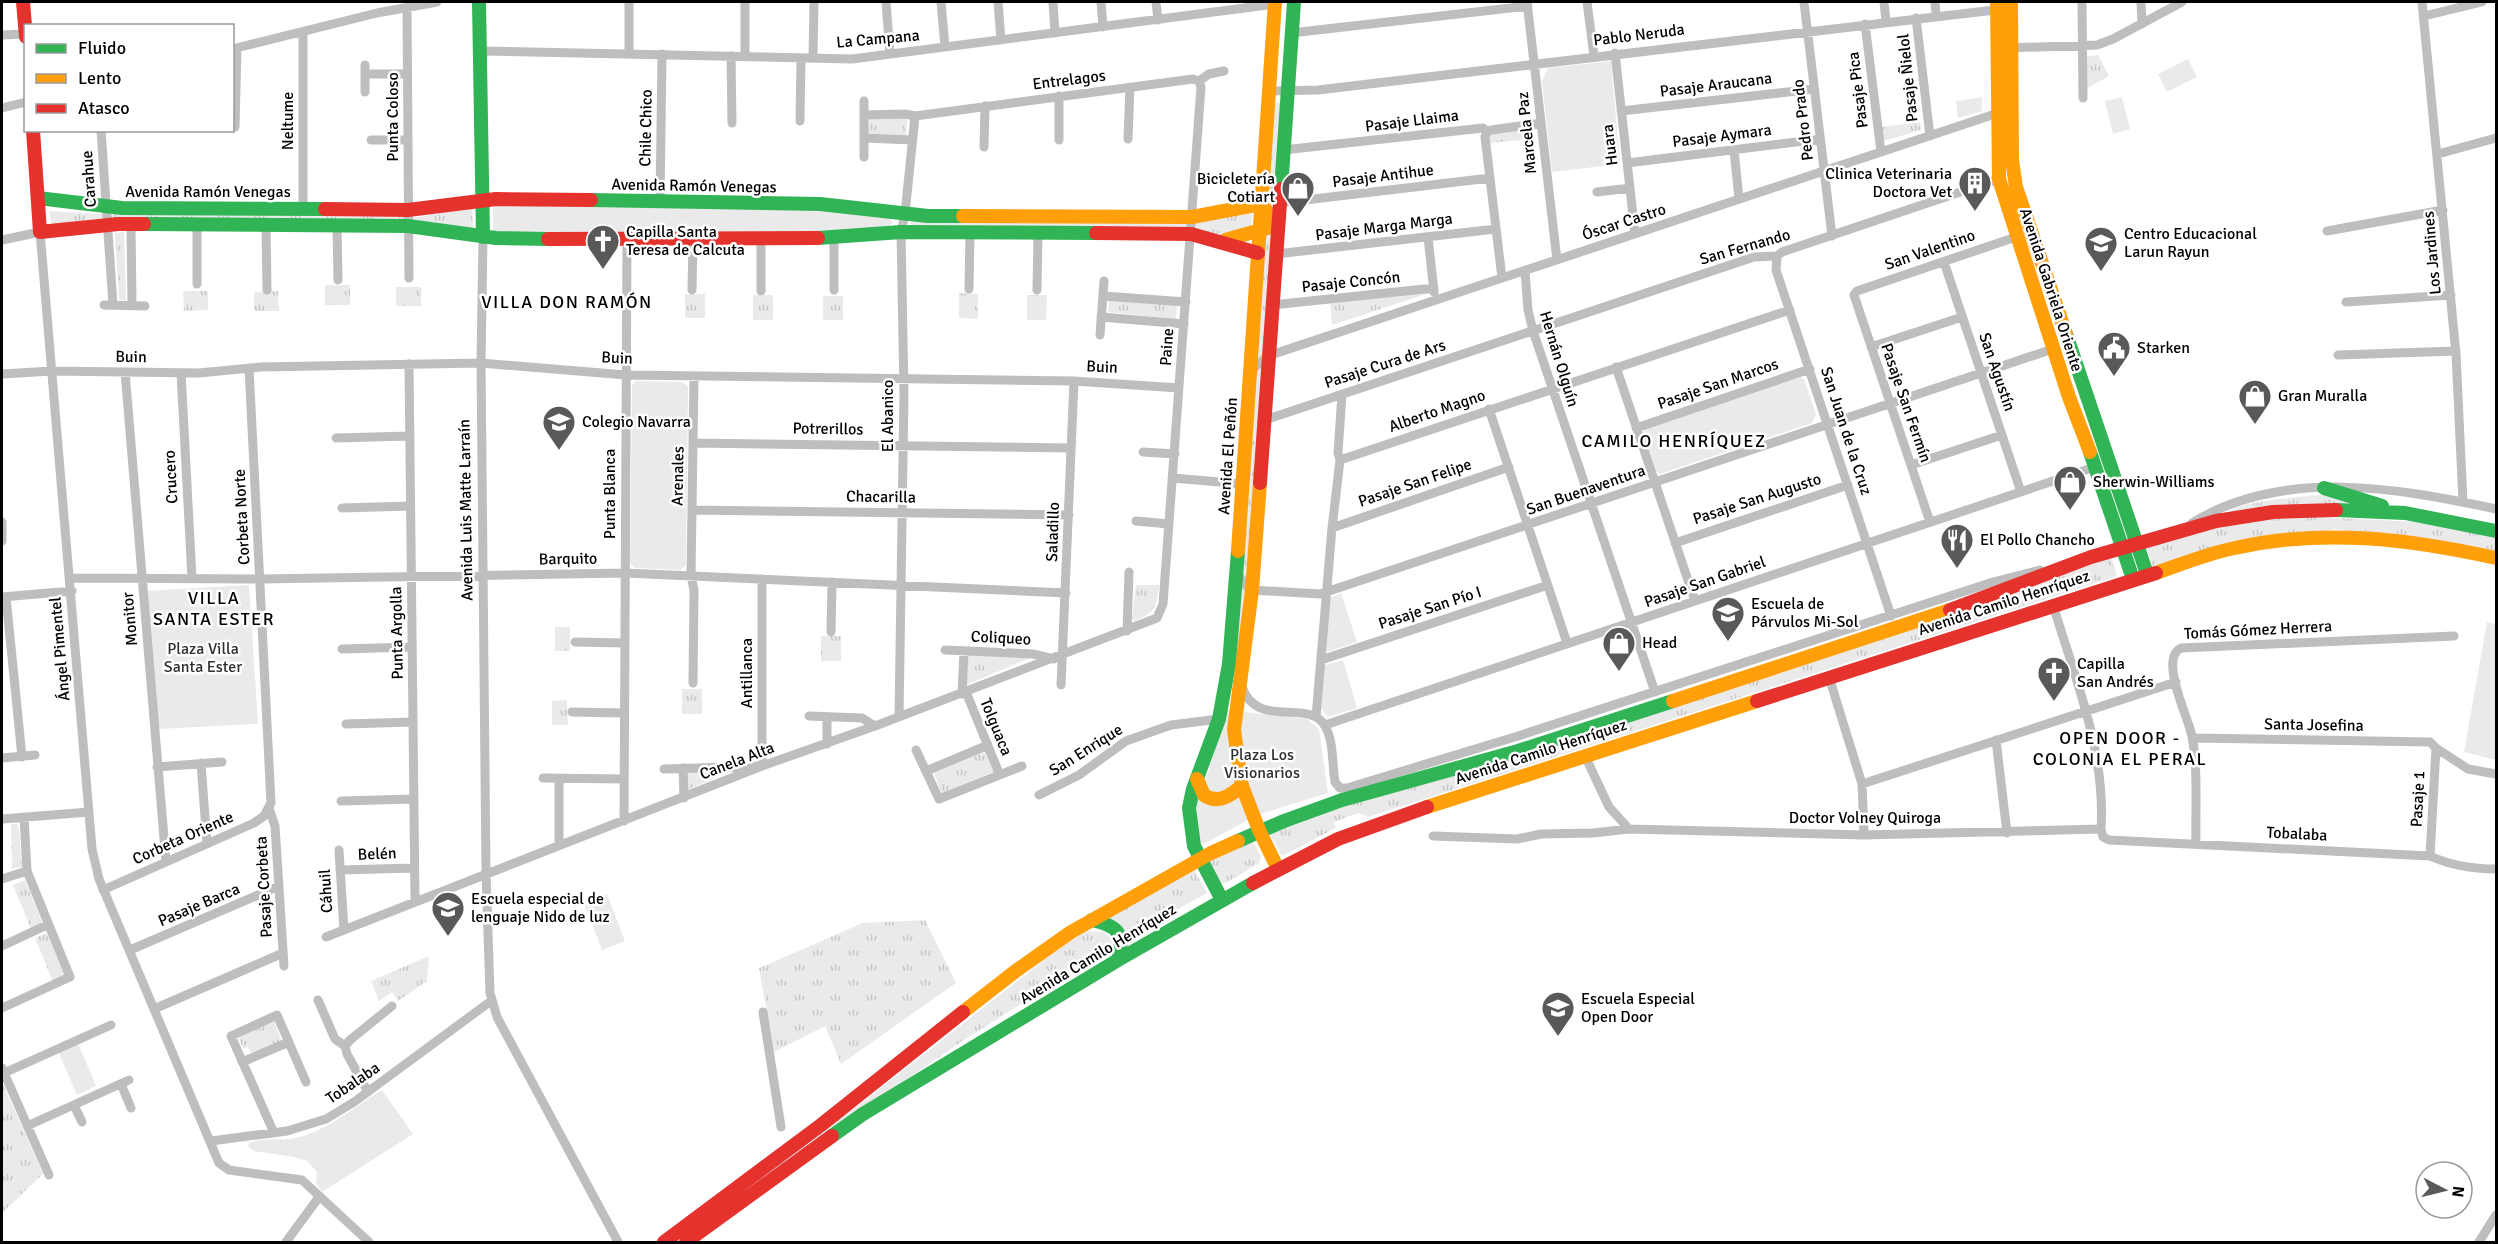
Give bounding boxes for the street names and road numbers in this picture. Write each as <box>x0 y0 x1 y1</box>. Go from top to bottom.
street label: Pablo Neruda <box>1592 19 1686 51</box>
street label: La Campana <box>835 25 921 53</box>
street label: Pasaje Ñielol <box>1893 33 1923 123</box>
street label: Pasaje Pica <box>1843 51 1873 129</box>
street label: Entrelagos <box>1031 66 1107 94</box>
street label: Pasaje Araucana <box>1659 68 1773 102</box>
street label: Punta Coloso <box>383 72 403 162</box>
street label: Pedro Prado <box>1788 78 1818 162</box>
street label: Chile Chico <box>635 89 657 167</box>
street label: Marcela Paz <box>1513 91 1541 175</box>
street label: Neltume <box>278 92 298 150</box>
street label: Pasaje Llaima <box>1364 105 1460 137</box>
street label: Pasaje Aymara <box>1671 120 1773 152</box>
street label: Huara <box>1598 123 1622 167</box>
street label: Carahue <box>77 150 101 208</box>
street label: Pasaje Antihue <box>1331 160 1435 192</box>
street label: Avenida Ramón Venegas <box>611 175 777 197</box>
street label: Avenida Ramón Venegas <box>125 182 291 202</box>
street label: Óscar Castro <box>1580 199 1668 245</box>
street label: Avenida Gabriela Oriente <box>2015 206 2087 374</box>
street label: Pasaje Marga Marga <box>1314 209 1454 245</box>
street label: Los Jardines <box>2418 210 2446 296</box>
street label: San Fernando <box>1697 225 1793 269</box>
street label: San Valentino <box>1882 225 1978 275</box>
street label: Pasaje Concón <box>1301 267 1401 297</box>
street label: Hernán Olguín <box>1535 309 1583 409</box>
street label: Paine <box>1156 327 1178 367</box>
street label: San Agustín <box>1974 330 2020 414</box>
street label: Pasaje Cura de Ars <box>1322 335 1448 393</box>
street label: Pasaje San Fermín <box>1876 341 1936 465</box>
street label: Buin <box>115 347 147 367</box>
street label: Buin <box>601 347 633 369</box>
street label: Pasaje San Marcos <box>1655 354 1781 414</box>
street label: Buin <box>1086 356 1118 378</box>
street label: San Juan de la Cruz <box>1816 364 1876 498</box>
street label: El Abanico <box>878 380 898 452</box>
street label: Alberto Magno <box>1386 385 1488 437</box>
street label: Avenida El Peñón <box>1214 397 1242 515</box>
street label: Potrerillos <box>792 418 864 440</box>
street label: Avenida Luis Matte Larraín <box>454 419 478 601</box>
street label: Arenales <box>667 446 689 506</box>
street label: Punta Blanca <box>600 449 620 539</box>
street label: Crucero <box>160 450 182 504</box>
street label: Pasaje San Felipe <box>1356 454 1474 512</box>
street label: San Buenaventura <box>1524 460 1648 520</box>
street label: Corbeta Norte <box>229 468 255 566</box>
street label: Pasaje San Augusto <box>1690 469 1824 529</box>
street label: Chacarilla <box>846 486 916 508</box>
street label: Saladillo <box>1042 502 1064 562</box>
street label: Barquito <box>538 548 598 570</box>
street label: Pasaje San Gabriel <box>1642 552 1769 612</box>
street label: Avenida Camilo Henríquez <box>1916 566 2092 640</box>
street label: Pasaje San Pío I <box>1376 582 1484 634</box>
street label: Punta Argolla <box>386 586 408 680</box>
street label: Monitor <box>118 591 142 647</box>
street label: Ángel Pimentel <box>45 596 75 702</box>
street label: Tomás Gómez Herrera <box>2183 616 2333 644</box>
street label: Coliqueo <box>970 626 1032 650</box>
street label: Antillanca <box>737 638 757 708</box>
street label: Tolguaca <box>975 695 1017 759</box>
street label: Santa Josefina <box>2264 714 2364 736</box>
street label: Avenida Camilo Henríquez <box>1453 715 1629 789</box>
street label: San Enrique <box>1046 720 1126 780</box>
street label: Canela Alta <box>697 738 777 784</box>
street label: Pasaje 1 <box>2407 770 2429 828</box>
street label: Corbeta Oriente <box>129 807 237 869</box>
street label: Doctor Volney Quiroga <box>1789 808 1941 828</box>
street label: Tobalaba <box>2266 822 2328 846</box>
street label: Pasaje Corbeta <box>251 836 277 938</box>
street label: Belén <box>357 843 397 865</box>
street label: Cáhuil <box>315 868 337 914</box>
street label: Pasaje Barca <box>155 879 243 931</box>
street label: Avenida Camilo Henríquez <box>1016 899 1180 1009</box>
street label: Tobalaba <box>322 1058 384 1108</box>

